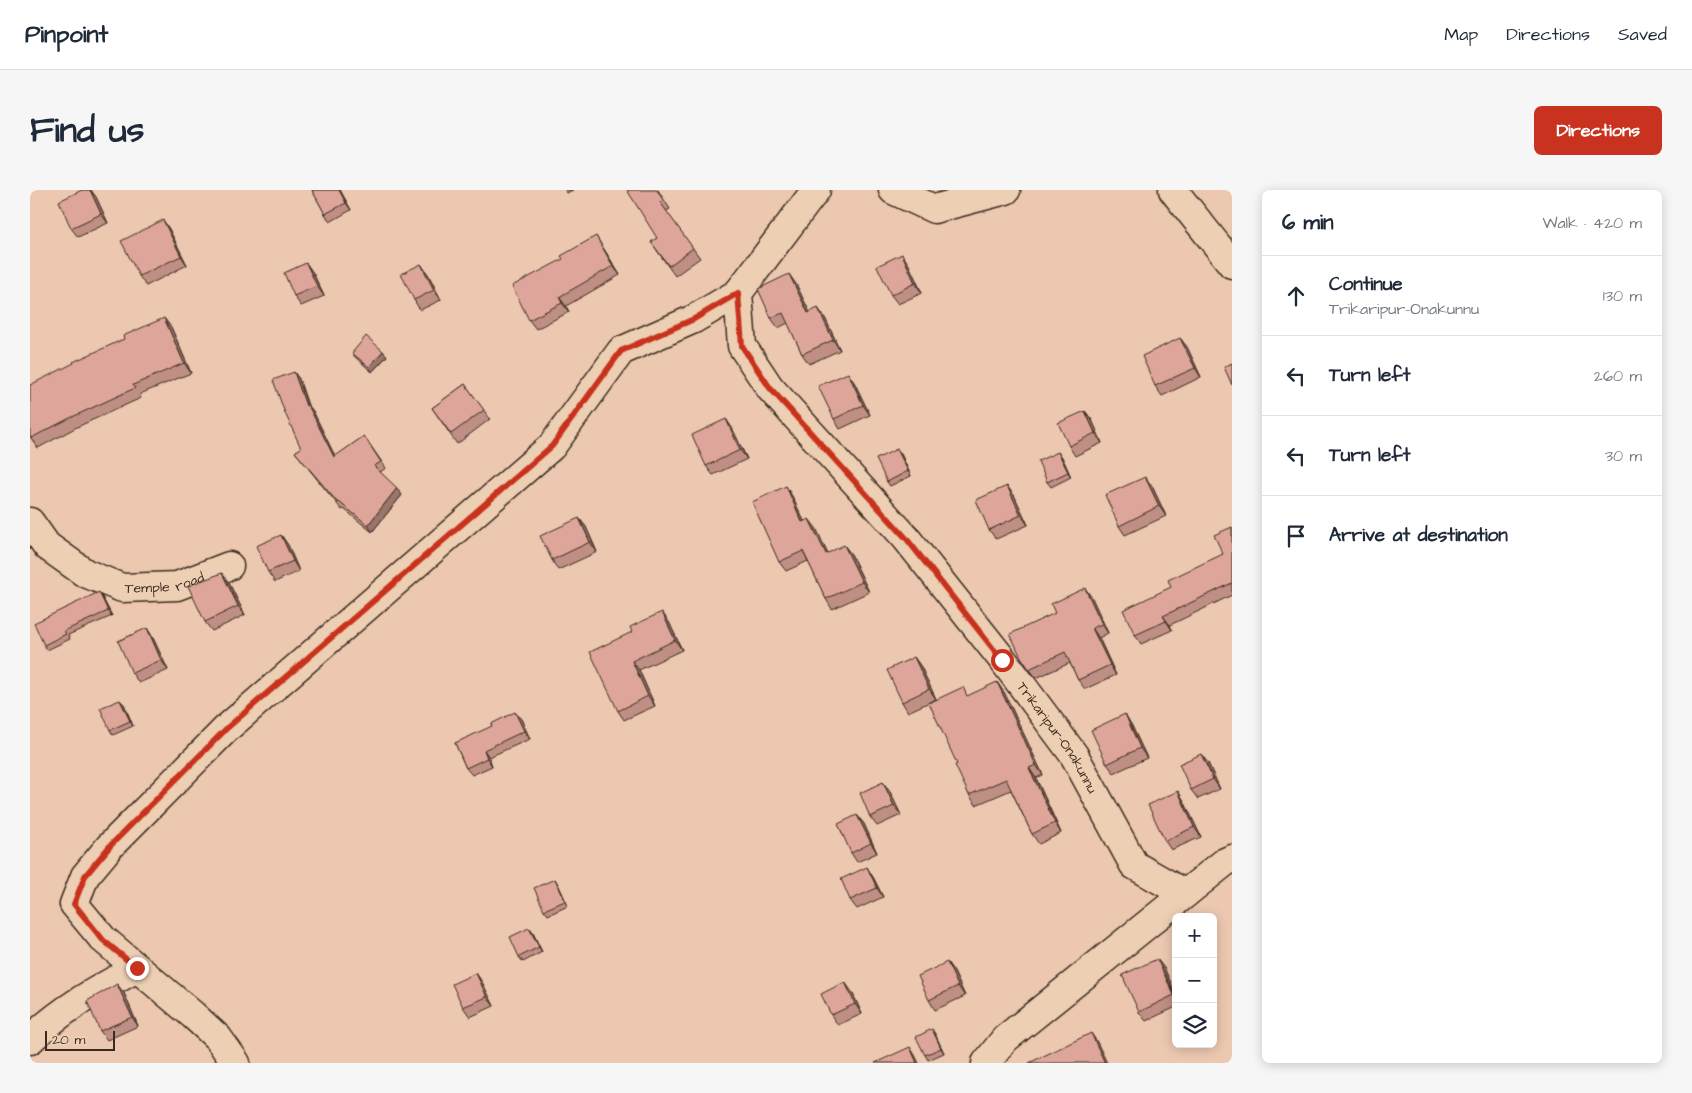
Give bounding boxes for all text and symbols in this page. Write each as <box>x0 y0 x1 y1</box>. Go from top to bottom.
text: Pinpoint <box>25 18 108 52</box>
text: Map <box>1444 22 1478 47</box>
text: Directions <box>1506 22 1590 47</box>
text: Saved <box>1618 22 1667 47</box>
text: Find us <box>30 106 144 155</box>
button: Directions <box>1534 106 1662 155</box>
text: 6 min <box>1282 208 1334 237</box>
text: Walk · 420 m <box>1542 212 1642 234</box>
text: Continue <box>1329 271 1403 298</box>
icon: ahead <box>1282 282 1310 310</box>
text: 130 m <box>1603 285 1642 307</box>
text: Trikaripur-Onakunnu <box>1329 298 1479 320</box>
icon: left <box>1282 362 1310 390</box>
text: Turn left <box>1329 362 1410 389</box>
text: 260 m <box>1594 365 1642 387</box>
icon: left <box>1282 442 1310 470</box>
text: Turn left <box>1329 442 1410 469</box>
text: 30 m <box>1605 445 1642 467</box>
icon: arrive <box>1282 522 1310 550</box>
text: Arrive at destination <box>1329 522 1508 549</box>
street label: Temple road <box>125 567 207 599</box>
route start <box>991 649 1014 672</box>
street label: Trikaripur-Onakunnu <box>1012 678 1102 797</box>
map controls <box>1172 913 1217 1048</box>
button: + <box>1172 913 1217 958</box>
route end <box>126 957 149 980</box>
button: − <box>1172 958 1217 1003</box>
button: layers <box>1172 1003 1217 1048</box>
scale bar <box>45 1028 115 1051</box>
text: 20 m <box>52 1030 85 1050</box>

